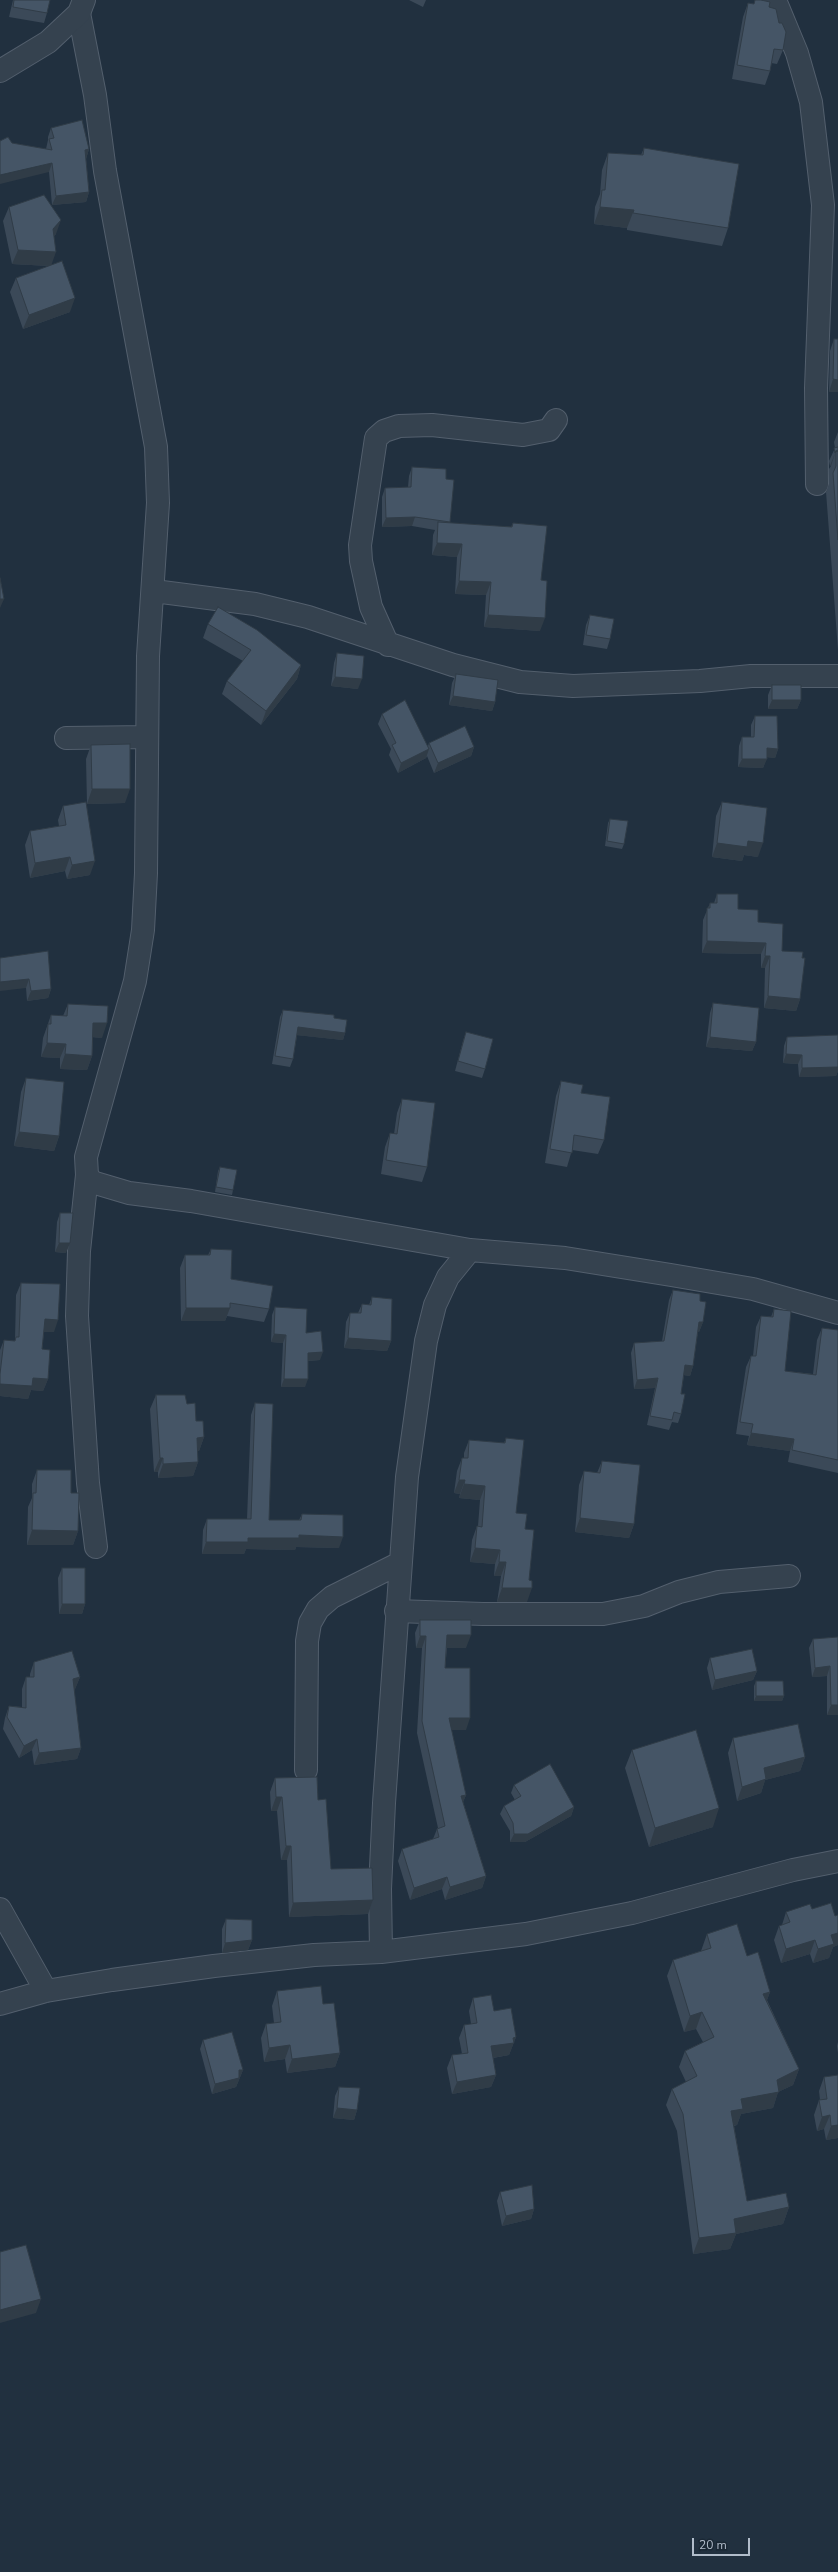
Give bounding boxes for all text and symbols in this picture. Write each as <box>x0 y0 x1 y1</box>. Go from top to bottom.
scale bar <box>694 2530 752 2556</box>
text: 20 m <box>699 2537 727 2553</box>

